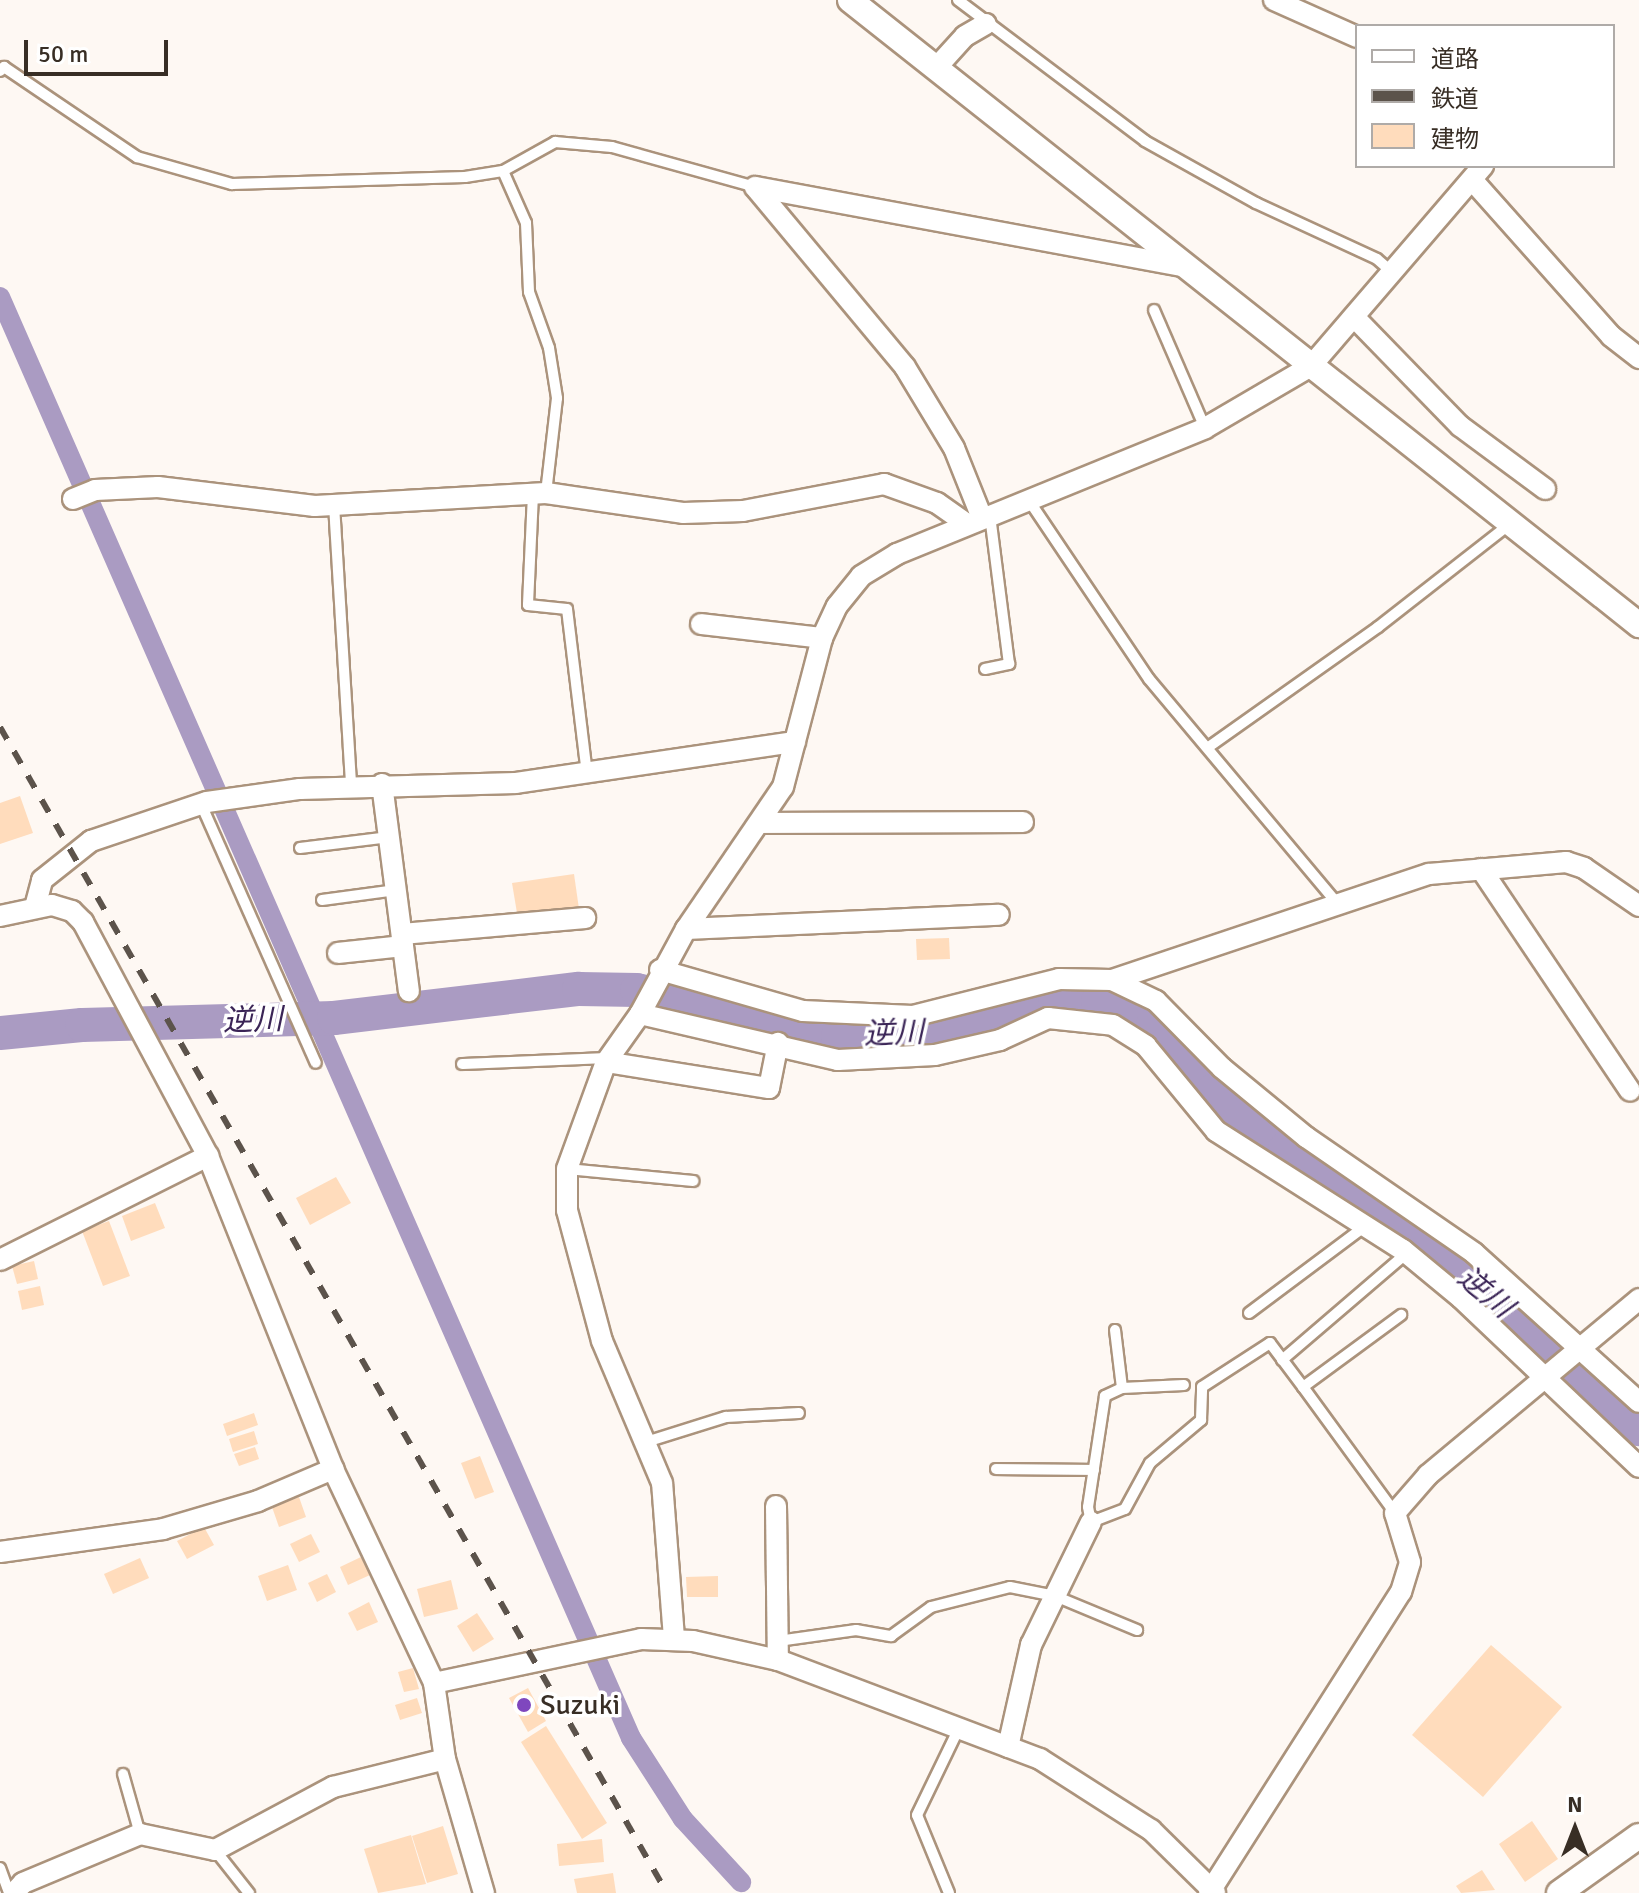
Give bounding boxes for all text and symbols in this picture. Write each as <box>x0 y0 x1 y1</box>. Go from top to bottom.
scale bar <box>28 24 172 74</box>
legend <box>1355 24 1615 168</box>
text: 50 m <box>38 39 88 69</box>
text: 道路 <box>1431 44 1479 74</box>
text: 鉄道 <box>1431 84 1479 114</box>
text: 建物 <box>1431 124 1479 154</box>
water label: 逆川 <box>222 1002 284 1040</box>
water label: 逆川 <box>863 1015 925 1053</box>
water label: 逆川 <box>1450 1260 1520 1326</box>
place label: Suzuki <box>540 1688 620 1722</box>
marker: Suzuki <box>515 1696 533 1714</box>
north arrow <box>1535 1789 1615 1869</box>
text: N <box>1567 1791 1583 1818</box>

